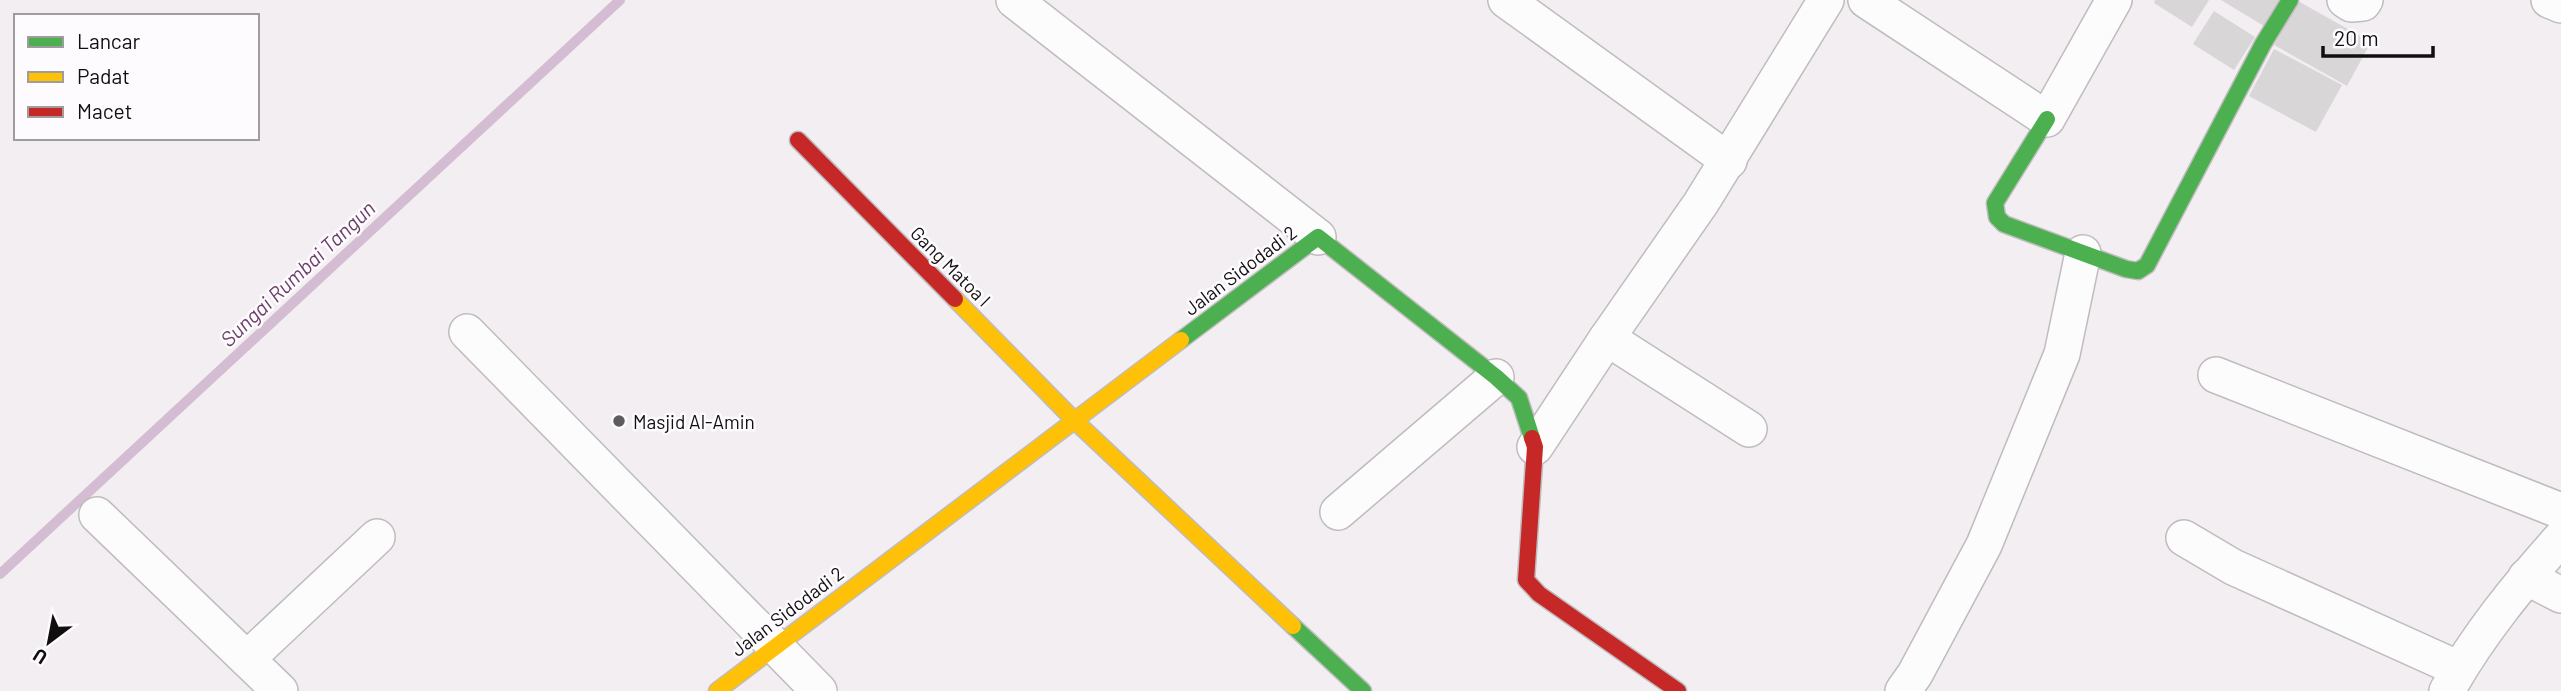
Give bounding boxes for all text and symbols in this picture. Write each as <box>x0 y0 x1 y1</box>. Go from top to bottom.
legend <box>14 14 259 140</box>
scale bar <box>2323 14 2433 58</box>
text: 20 m <box>2334 25 2379 50</box>
text: Lancar <box>77 28 140 53</box>
text: Padat <box>77 63 130 88</box>
text: Macet <box>77 98 132 123</box>
water label: Sungai Rumbai Tangun <box>215 195 379 351</box>
street label: Jalan Sidodadi 2 <box>1179 220 1301 320</box>
street label: Gang Matoa I <box>906 221 996 311</box>
place label: Masjid Al-Amin <box>633 410 755 433</box>
marker: Masjid Al-Amin <box>611 413 627 429</box>
street label: Jalan Sidodadi 2 <box>726 561 848 661</box>
north arrow <box>14 607 84 677</box>
text: U <box>29 644 51 670</box>

